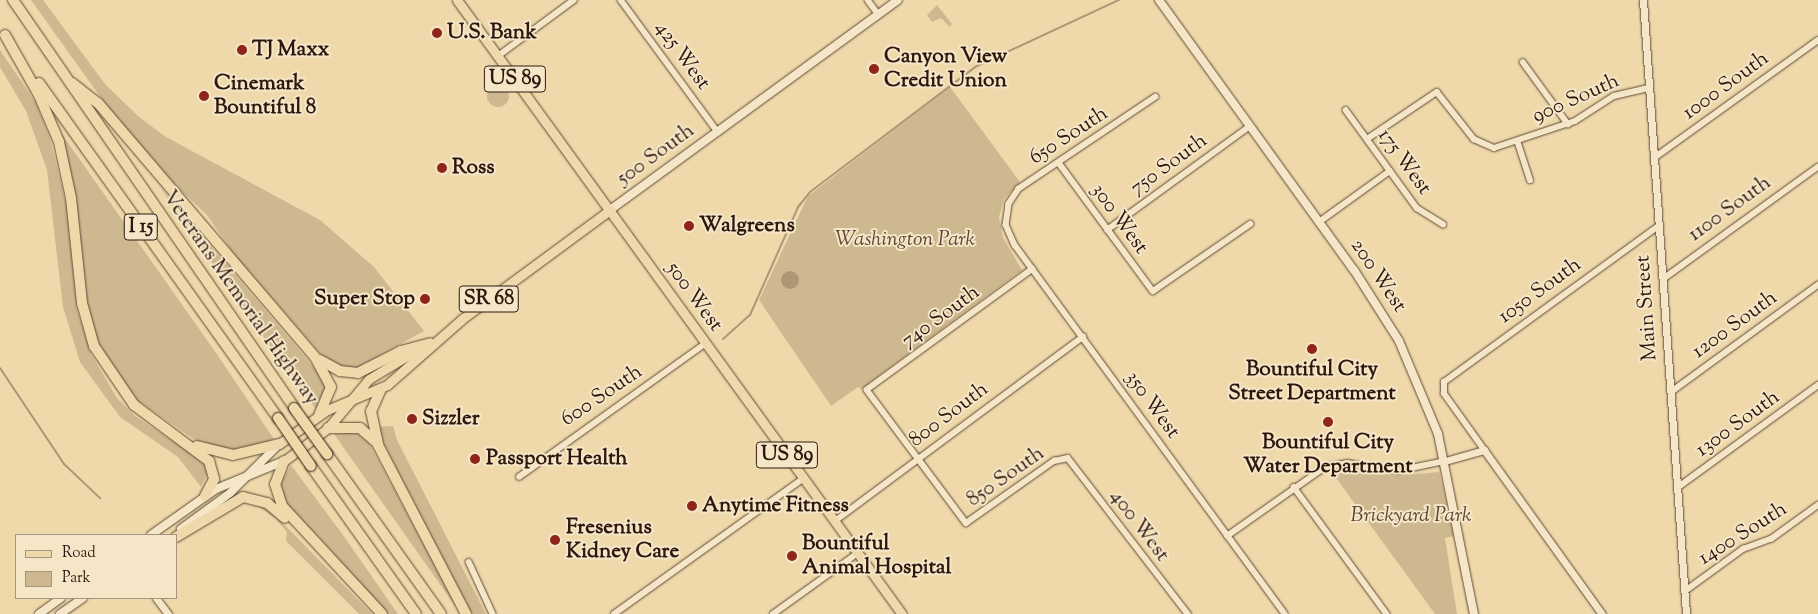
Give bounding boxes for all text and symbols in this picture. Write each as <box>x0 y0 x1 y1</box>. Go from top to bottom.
street label: 425 West <box>649 17 715 95</box>
place label: U.S. Bank <box>447 20 537 46</box>
marker: U.S. Bank <box>431 27 443 39</box>
place label: TJ Maxx <box>252 37 329 63</box>
marker: TJ Maxx <box>236 44 248 56</box>
place label: Canyon View Credit Union <box>884 44 1007 94</box>
street label: 1000 South <box>1678 46 1774 126</box>
road number: US 89 <box>484 62 546 96</box>
marker: Canyon View Credit Union <box>868 63 880 75</box>
street label: 900 South <box>1529 69 1623 129</box>
place label: Cinemark Bountiful 8 <box>214 71 316 121</box>
marker: Cinemark Bountiful 8 <box>198 90 210 102</box>
street label: 650 South <box>1025 101 1113 171</box>
street label: 500 South <box>612 119 700 191</box>
street label: 175 West <box>1372 124 1436 200</box>
street label: 750 South <box>1126 129 1212 201</box>
place label: Ross <box>452 155 494 181</box>
marker: Ross <box>436 162 448 174</box>
street label: 1100 South <box>1684 170 1776 248</box>
street label: 300 West <box>1085 179 1153 259</box>
street label: Veterans Memorial Highway <box>156 186 324 410</box>
road number: I 15 <box>124 210 158 244</box>
place label: Walgreens <box>699 213 795 239</box>
marker: Walgreens <box>683 220 695 232</box>
park label: Washington Park <box>835 227 975 253</box>
street label: 200 West <box>1344 235 1412 317</box>
street label: 1050 South <box>1494 252 1586 330</box>
street label: Main Street <box>1631 254 1663 362</box>
street label: 500 West <box>660 257 728 337</box>
street label: 740 South <box>897 280 985 354</box>
road number: SR 68 <box>458 282 520 316</box>
place label: Super Stop <box>314 286 415 312</box>
street label: 1200 South <box>1687 286 1783 364</box>
marker: Super Stop <box>419 293 431 305</box>
marker: Bountiful City Street Department <box>1306 343 1318 355</box>
place label: Bountiful City Street Department <box>1228 357 1396 407</box>
street label: 600 South <box>557 360 647 432</box>
street label: 350 West <box>1119 366 1185 444</box>
street label: 800 South <box>904 377 994 453</box>
street label: 1300 South <box>1691 385 1785 463</box>
place label: Sizzler <box>422 406 480 432</box>
marker: Sizzler <box>406 413 418 425</box>
marker: Bountiful City Water Department <box>1322 416 1334 428</box>
place label: Bountiful City Water Department <box>1243 430 1413 480</box>
road number: US 89 <box>756 438 818 472</box>
street label: 850 South <box>962 441 1050 513</box>
place label: Passport Health <box>486 446 628 472</box>
marker: Passport Health <box>468 452 482 466</box>
street label: 400 West <box>1104 485 1174 567</box>
place label: Anytime Fitness <box>702 493 849 519</box>
street label: 1400 South <box>1694 497 1792 571</box>
marker: Anytime Fitness <box>686 500 698 512</box>
park label: Brickyard Park <box>1351 503 1471 529</box>
place label: Fresenius Kidney Care <box>566 515 679 565</box>
place label: Bountiful Animal Hospital <box>802 531 951 581</box>
marker: Fresenius Kidney Care <box>548 533 562 547</box>
legend <box>15 534 178 599</box>
text: Road <box>62 543 96 564</box>
marker: Bountiful Animal Hospital <box>786 550 798 562</box>
text: Park <box>62 568 91 589</box>

